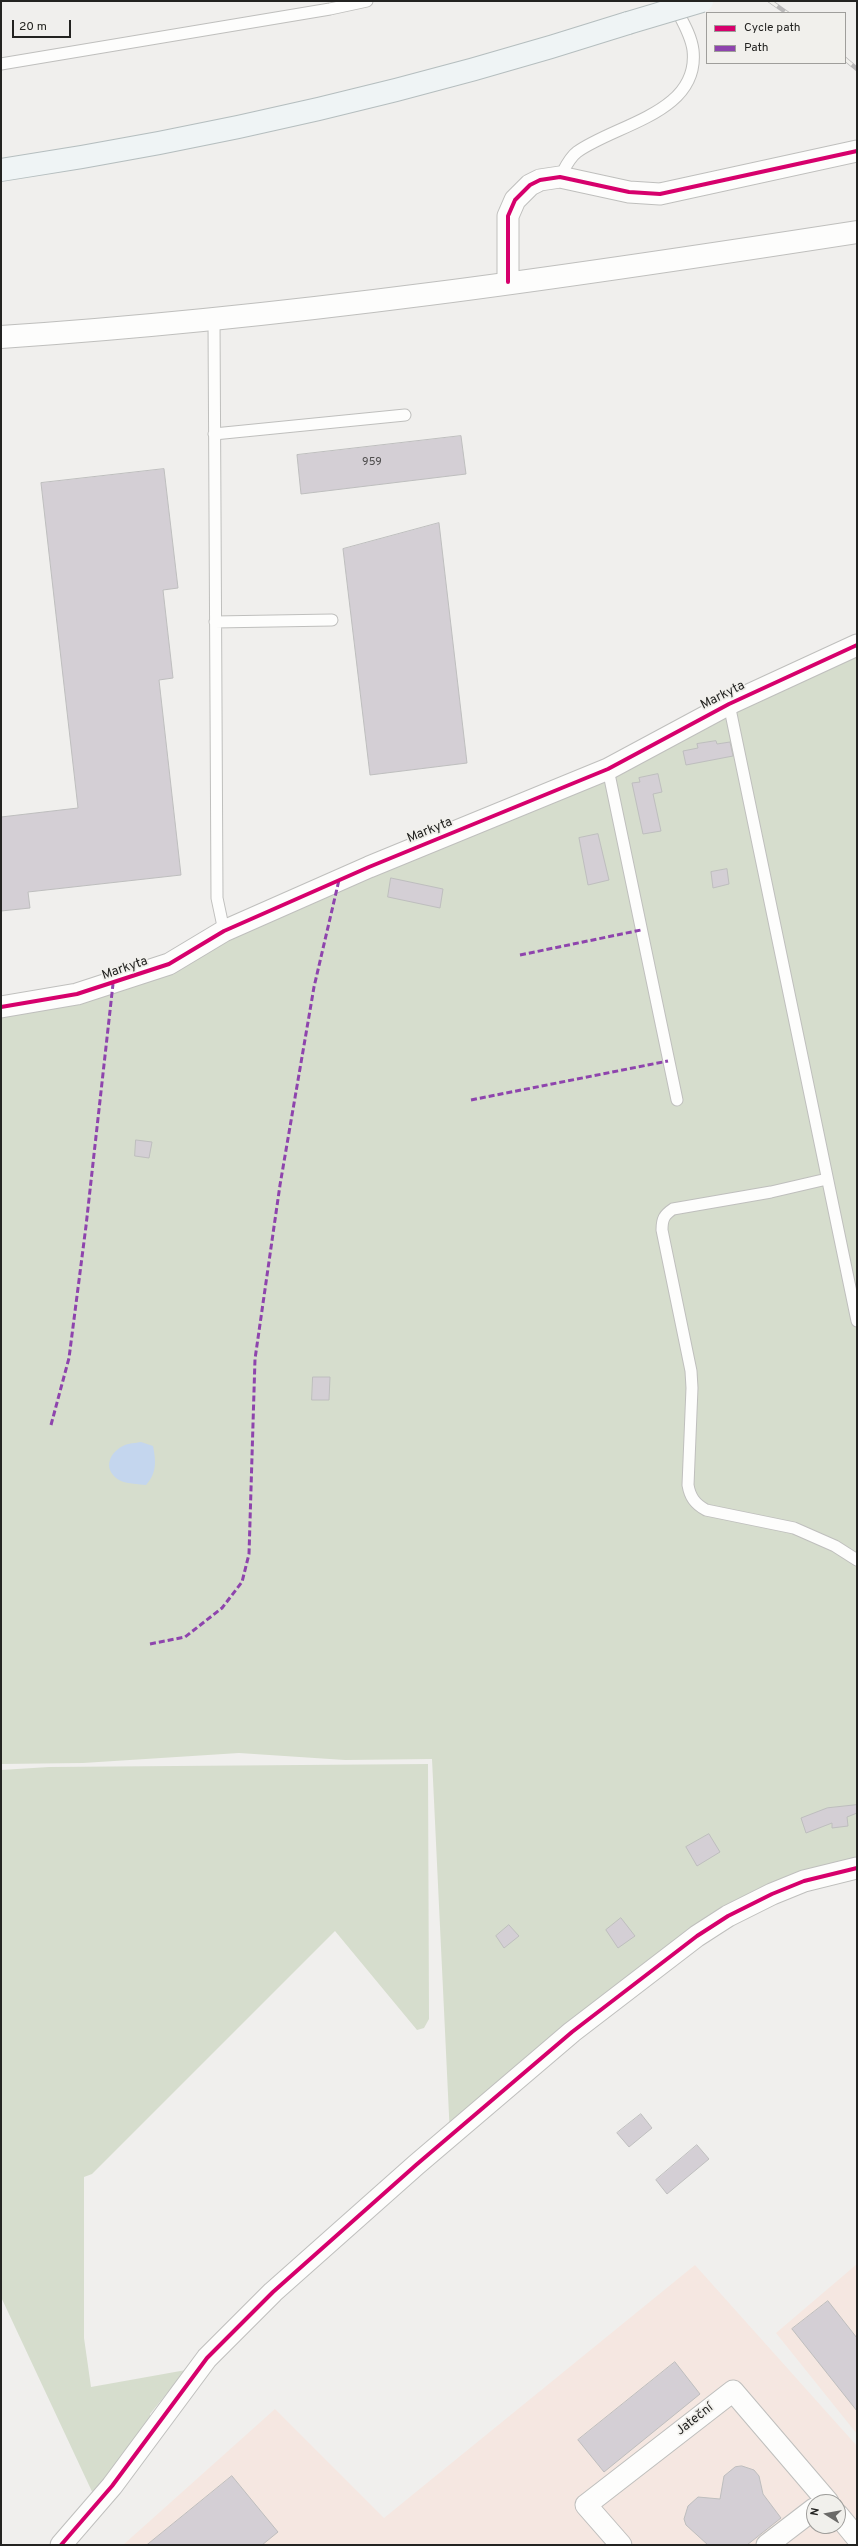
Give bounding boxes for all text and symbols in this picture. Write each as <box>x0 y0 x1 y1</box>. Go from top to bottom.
scale bar <box>14 12 73 38</box>
legend <box>706 12 846 64</box>
text: 20 m <box>19 19 47 35</box>
text: Cycle path <box>744 20 801 36</box>
text: Path <box>744 40 769 56</box>
house number: 959 <box>362 456 382 470</box>
street label: Markyta <box>698 678 748 714</box>
street label: Markyta <box>405 815 455 847</box>
street label: Markyta <box>100 954 150 984</box>
street label: Jateční <box>673 2401 717 2439</box>
north arrow <box>806 2494 846 2534</box>
text: N <box>808 2507 823 2517</box>

